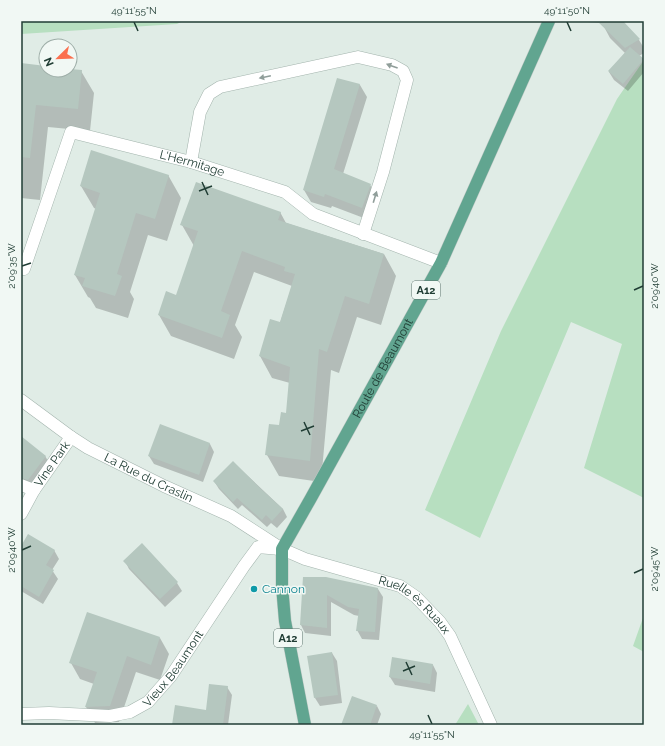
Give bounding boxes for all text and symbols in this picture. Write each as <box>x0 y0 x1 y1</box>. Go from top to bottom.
text: 49°11'55"N <box>111 5 157 16</box>
text: 49°11'50"N <box>544 5 590 16</box>
north arrow <box>38 38 78 78</box>
text: N <box>42 55 57 68</box>
one-way arrow <box>385 63 397 69</box>
one-way arrow <box>259 74 271 80</box>
street label: L'Hermitage <box>158 147 226 179</box>
one-way arrow <box>372 191 378 203</box>
text: 2°09'35"W <box>6 243 17 289</box>
text: 2°09'40"W <box>649 263 660 309</box>
road number: A12 <box>412 281 440 299</box>
street label: Route de Beaumont <box>350 316 416 420</box>
street label: Vine Park <box>31 438 73 490</box>
street label: La Rue du Craslin <box>102 450 195 505</box>
text: 2°09'40"W <box>6 527 17 573</box>
text: 2°09'45"W <box>649 546 660 591</box>
street label: Ruelle ès Ruaux <box>377 573 453 637</box>
place label: Cannon <box>262 582 305 596</box>
marker: Cannon <box>249 584 259 594</box>
street label: Vieux Beaumont <box>140 628 206 710</box>
road number: A12 <box>274 629 302 647</box>
text: 49°11'55"N <box>409 729 455 740</box>

